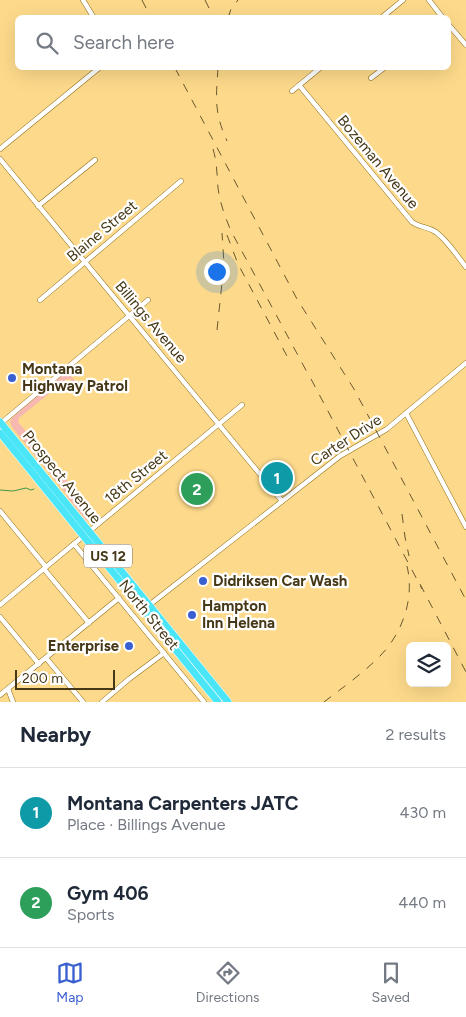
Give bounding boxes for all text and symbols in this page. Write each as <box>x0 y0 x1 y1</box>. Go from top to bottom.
search box <box>15 15 451 70</box>
icon: search <box>33 29 61 57</box>
text: Search here <box>73 31 175 54</box>
street label: Bozeman Avenue <box>334 112 422 212</box>
street label: Blaine Street <box>63 196 141 265</box>
your location <box>204 259 230 285</box>
street label: Billings Avenue <box>112 277 190 367</box>
place label: Montana Highway Patrol <box>22 360 128 395</box>
marker: Montana Highway Patrol <box>6 372 18 384</box>
street label: Carter Drive <box>307 410 385 470</box>
street label: Prospect Avenue <box>19 427 105 527</box>
street label: 18th Street <box>101 446 171 508</box>
pin: 1 <box>261 459 293 497</box>
pin: 2 <box>181 470 213 508</box>
road number: US 12 <box>84 544 132 568</box>
place label: Didriksen Car Wash <box>213 572 347 590</box>
marker: Didriksen Car Wash <box>197 575 209 587</box>
street label: North Street <box>115 576 183 654</box>
place label: Hampton Inn Helena <box>202 597 275 632</box>
marker: Hampton Inn Helena <box>186 609 198 621</box>
place label: Enterprise <box>48 637 120 655</box>
marker: Enterprise <box>123 640 135 652</box>
map controls <box>406 642 451 687</box>
button: layers <box>406 642 451 687</box>
scale bar <box>15 667 115 690</box>
text: 200 m <box>22 670 63 687</box>
text: Nearby <box>20 722 91 747</box>
text: 2 results <box>386 725 446 744</box>
text: Montana Carpenters JATC <box>67 792 299 815</box>
text: 1 <box>33 803 39 822</box>
text: 430 m <box>400 803 446 822</box>
text: Place · Billings Avenue <box>67 815 225 834</box>
text: Gym 406 <box>67 882 149 905</box>
text: 2 <box>31 893 41 912</box>
text: 440 m <box>398 893 446 912</box>
text: Sports <box>67 905 114 924</box>
tab: Map <box>56 959 84 1006</box>
tab: Directions <box>196 959 260 1006</box>
tab: Saved <box>371 959 410 1006</box>

